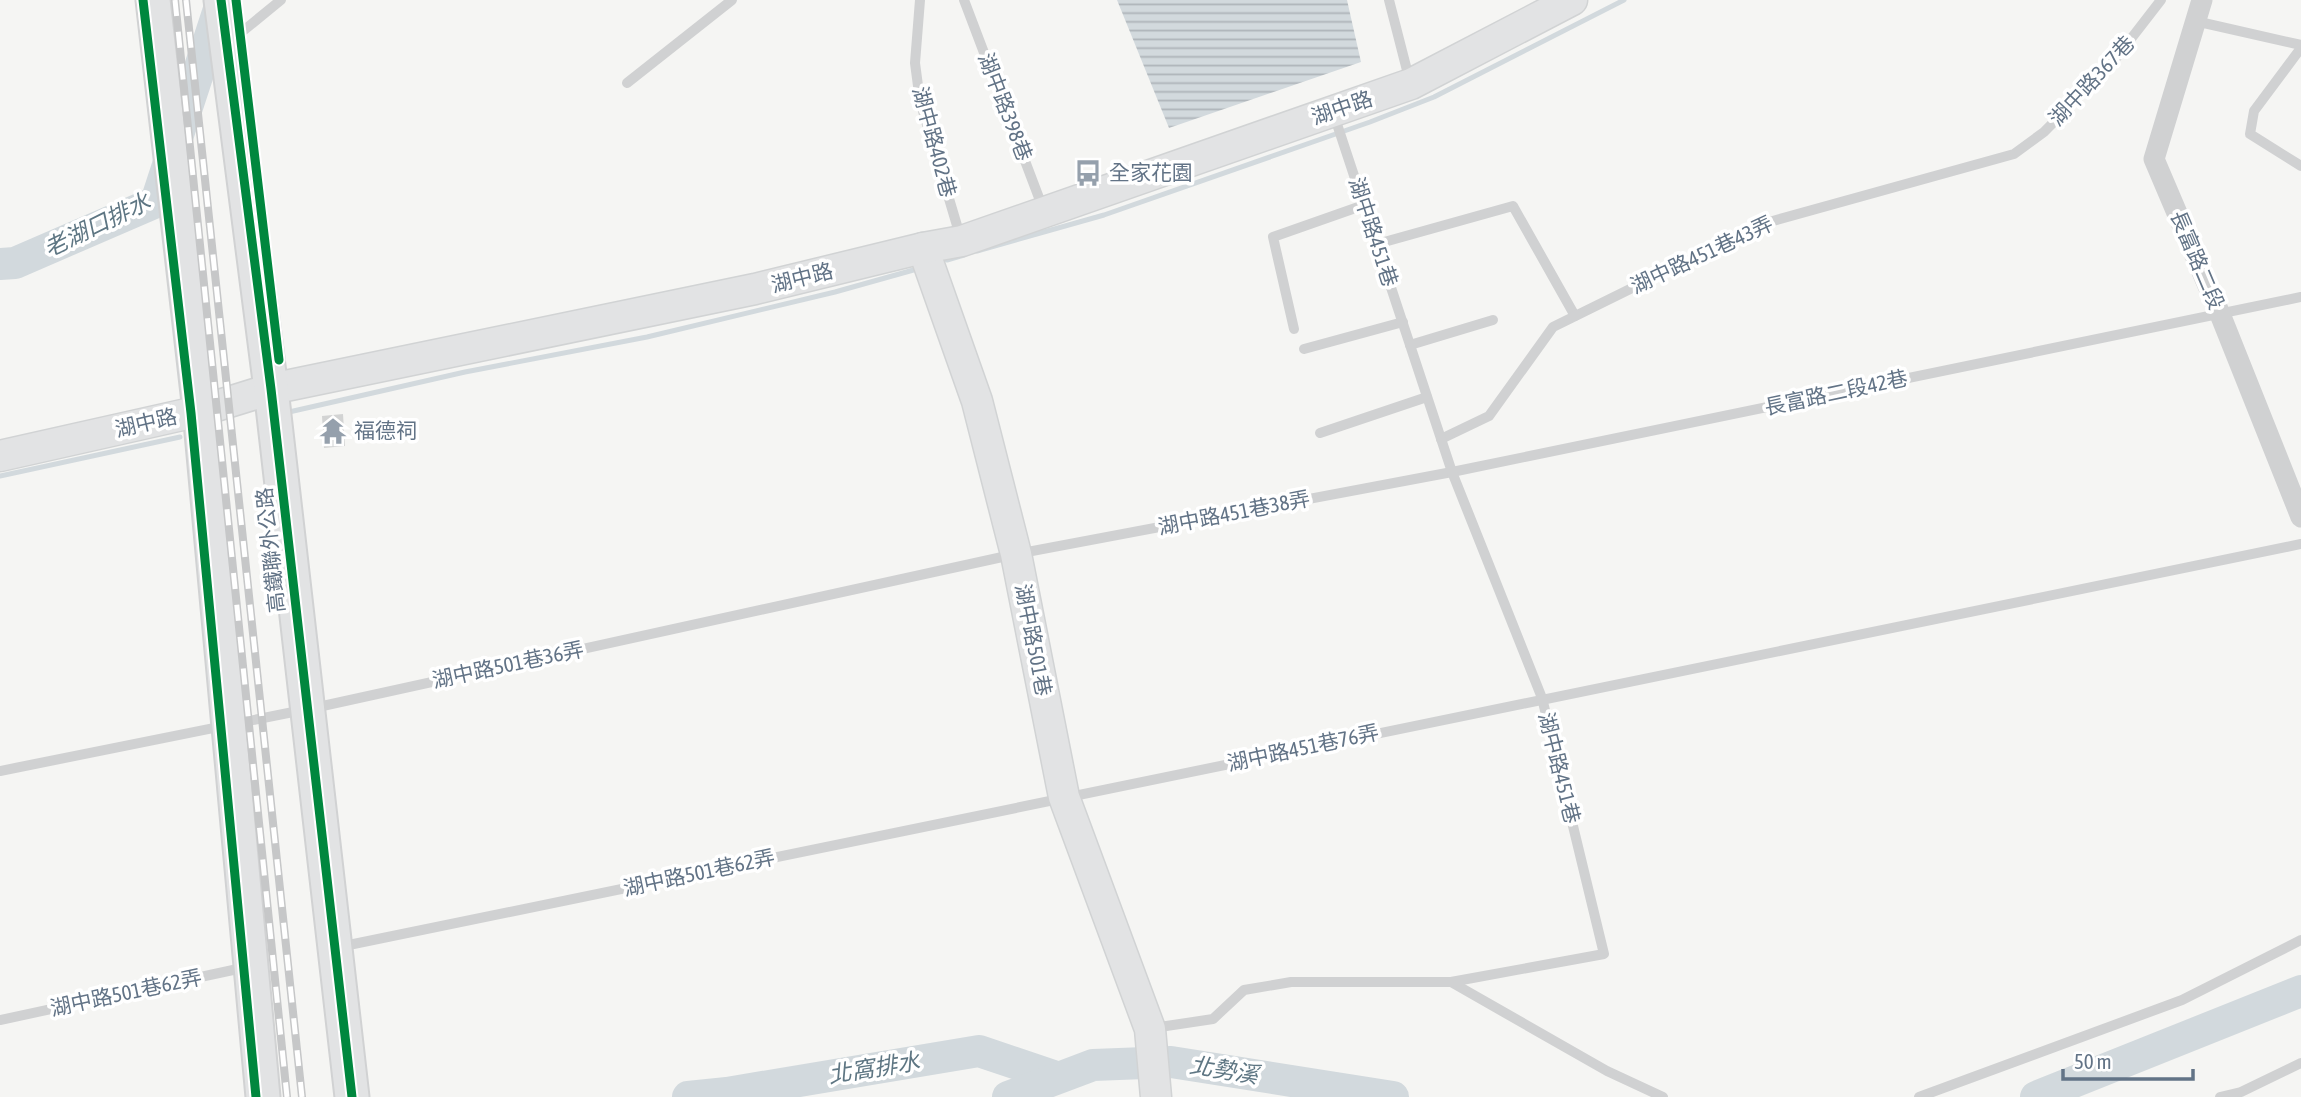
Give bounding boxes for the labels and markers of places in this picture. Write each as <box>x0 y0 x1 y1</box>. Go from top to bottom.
bus stop icon: 全家花園 <box>1073 158 1103 188</box>
place label: 全家花園 <box>1109 160 1193 184</box>
temple icon: 福德祠 <box>318 416 348 446</box>
place label: 福德祠 <box>354 418 417 442</box>

